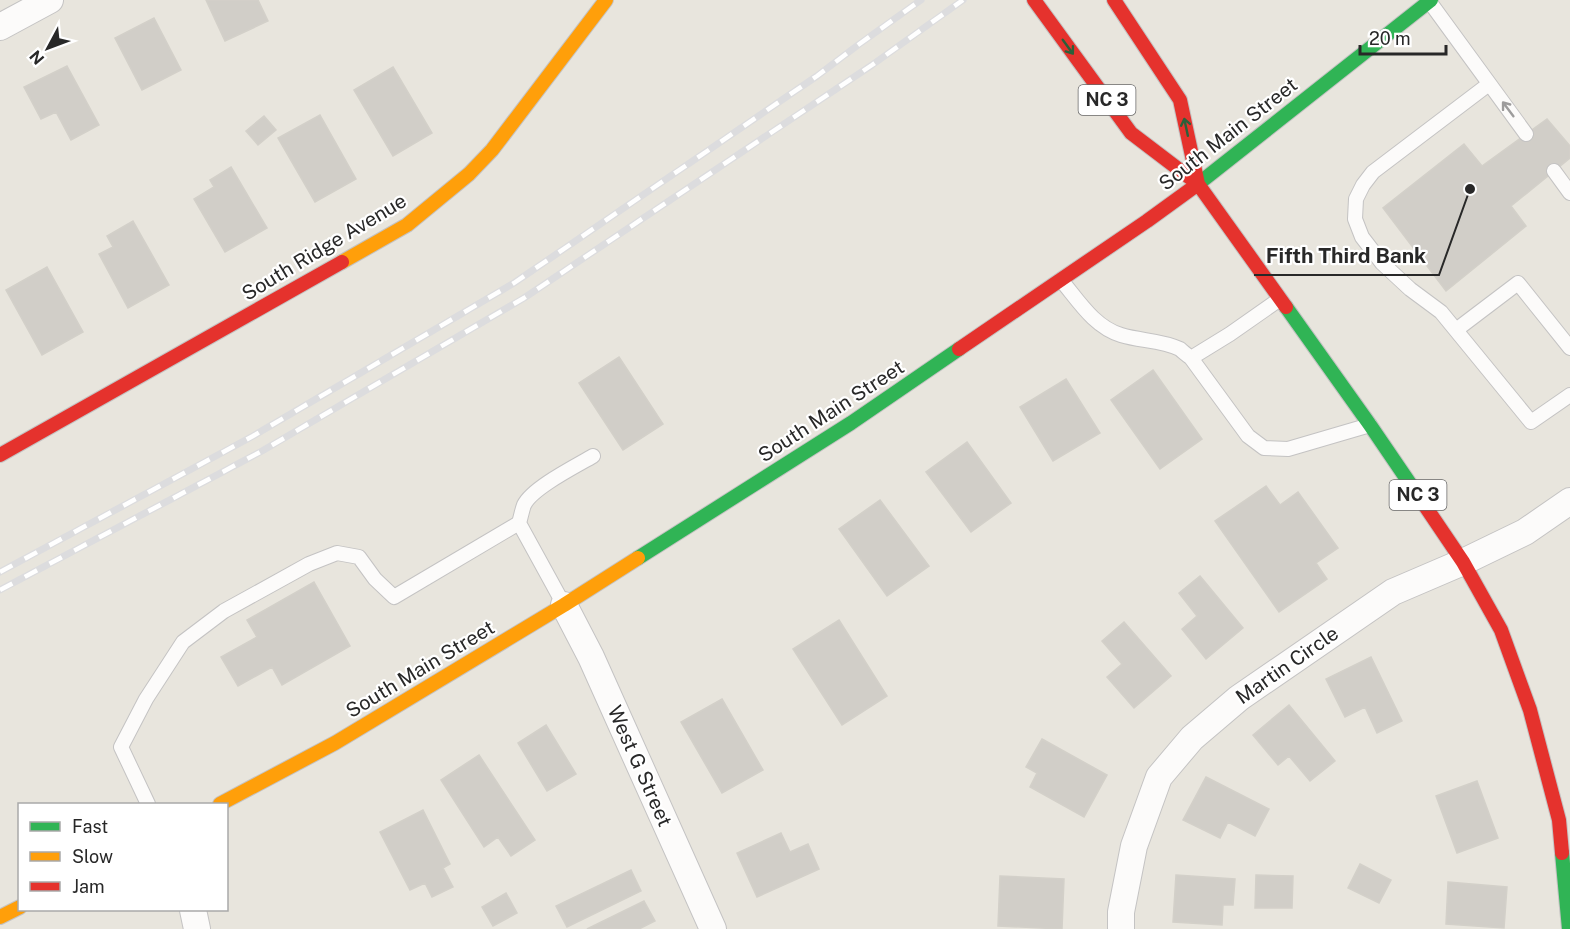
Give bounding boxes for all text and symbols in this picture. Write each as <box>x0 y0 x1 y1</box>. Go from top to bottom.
north arrow <box>18 18 78 78</box>
scale bar <box>1360 18 1446 56</box>
text: 20 m <box>1369 28 1411 49</box>
one-way arrow <box>1062 39 1075 55</box>
text: N <box>26 47 48 68</box>
street label: South Main Street <box>1154 73 1302 195</box>
road number: NC 3 <box>1078 85 1136 115</box>
one-way arrow <box>1501 101 1514 117</box>
one-way arrow <box>1180 118 1191 137</box>
street label: South Ridge Avenue <box>237 188 411 306</box>
callout: Fifth Third Bank <box>1254 236 1439 275</box>
text: Fifth Third Bank <box>1266 243 1426 268</box>
street label: South Main Street <box>754 355 908 467</box>
road number: NC 3 <box>1390 480 1446 510</box>
street label: South Main Street <box>341 615 499 723</box>
street label: Martin Circle <box>1231 621 1343 709</box>
street label: West G Street <box>603 702 677 830</box>
legend <box>18 803 228 911</box>
text: Fast <box>72 816 108 837</box>
text: Slow <box>72 846 113 867</box>
text: Jam <box>72 876 105 897</box>

